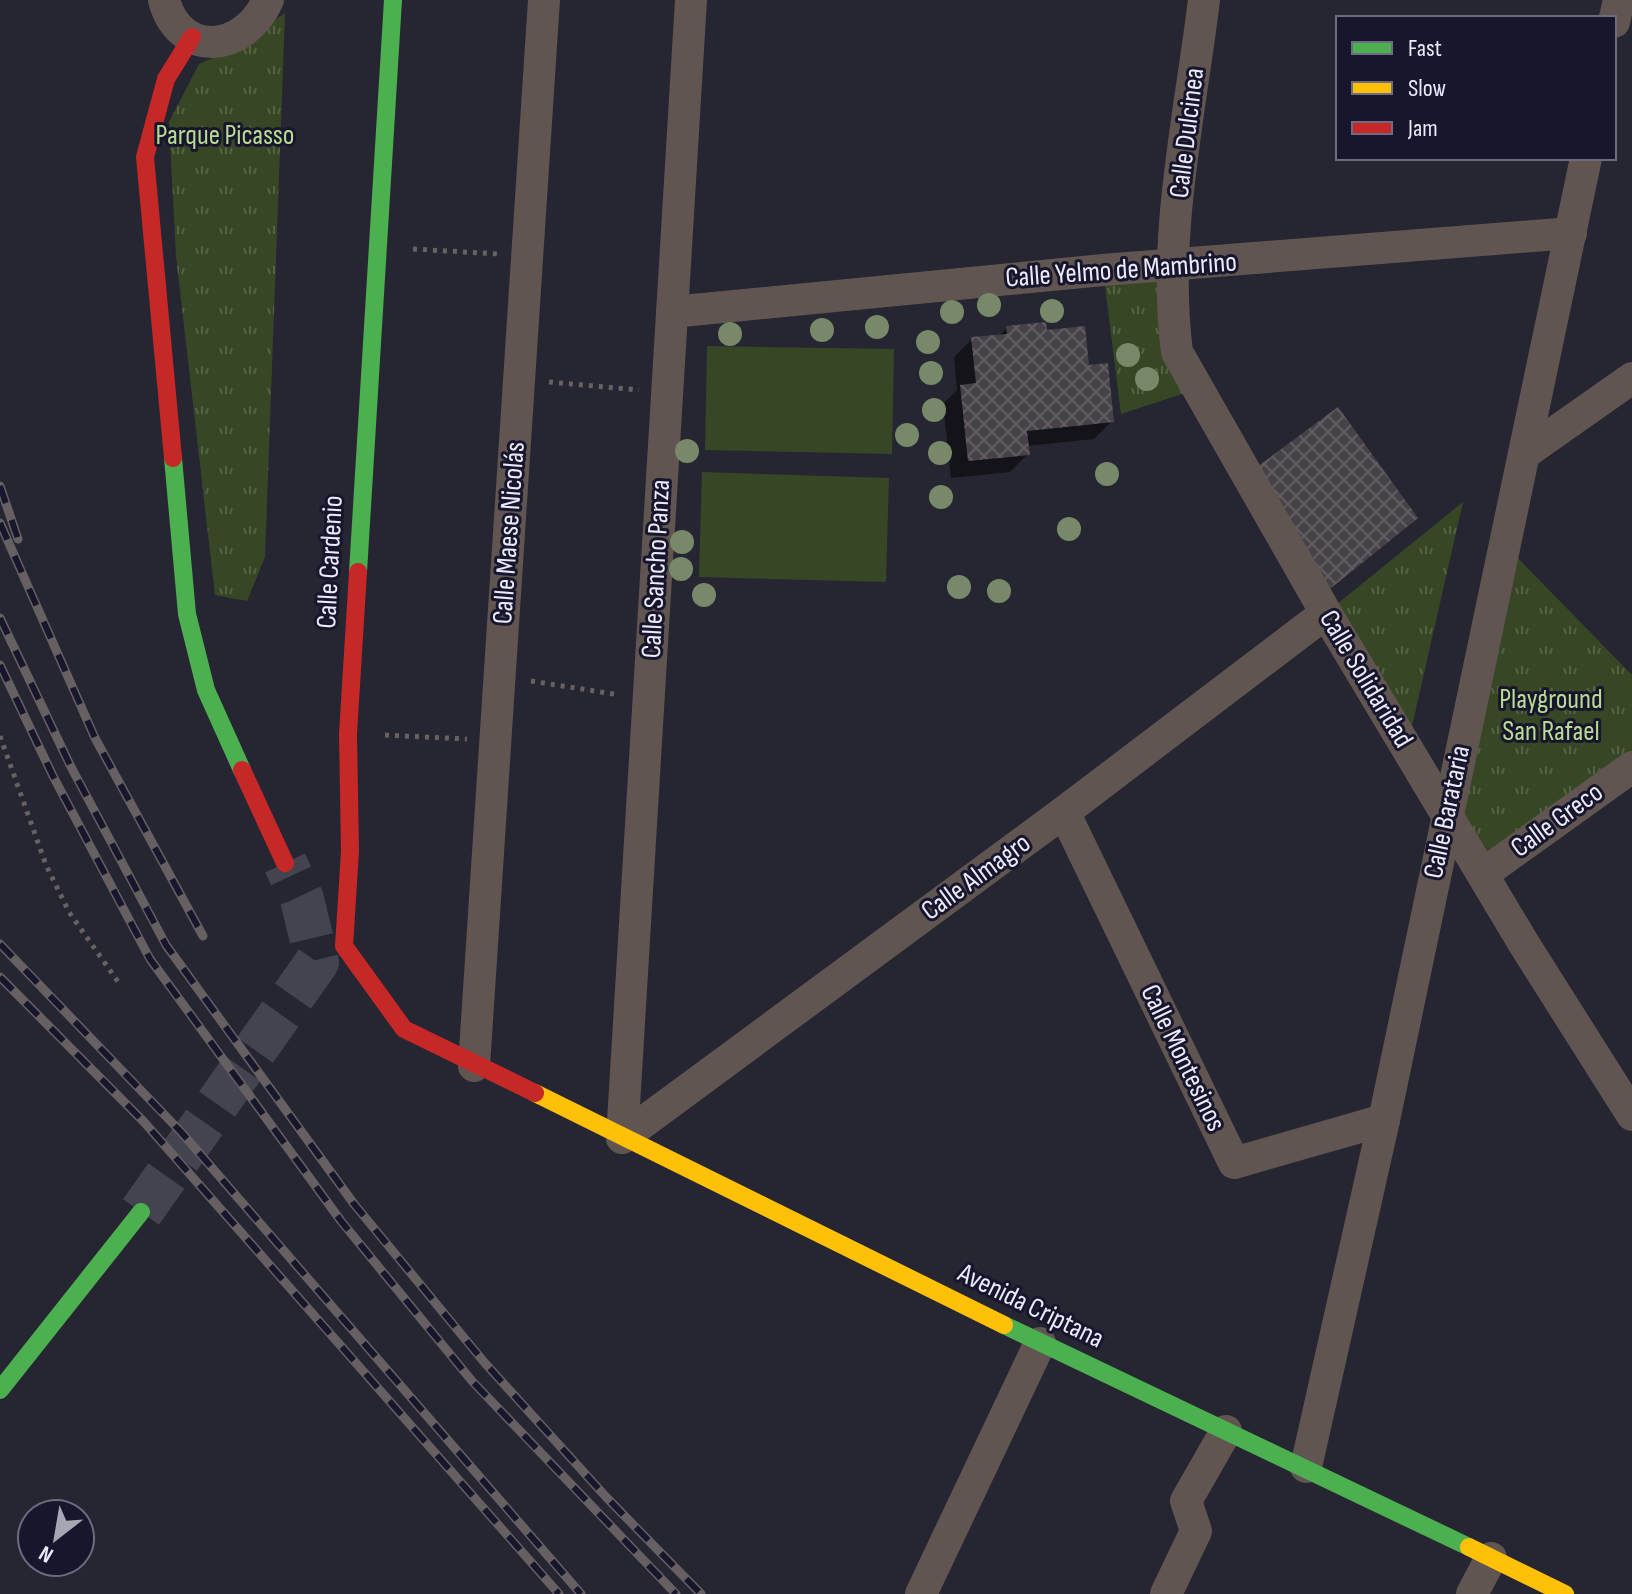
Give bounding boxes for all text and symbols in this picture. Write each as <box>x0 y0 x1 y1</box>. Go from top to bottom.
legend <box>1336 16 1616 160</box>
text: Fast <box>1408 34 1442 63</box>
street label: Calle Dulcinea <box>1163 66 1211 200</box>
text: Slow <box>1408 74 1446 103</box>
text: Jam <box>1407 114 1438 143</box>
park label: Parque Picasso <box>156 119 294 152</box>
street label: Calle Yelmo de Mambrino <box>1004 245 1238 295</box>
street label: Calle Maese Nicolás <box>486 441 532 625</box>
street label: Calle Sancho Panza <box>635 479 677 659</box>
street label: Calle Cardenio <box>310 495 350 629</box>
street label: Calle Solidaridad <box>1312 604 1420 754</box>
park label: Playground San Rafael <box>1499 683 1603 748</box>
street label: Calle Barataria <box>1417 743 1477 881</box>
street label: Calle Greco <box>1505 776 1609 864</box>
street label: Calle Almagro <box>915 826 1037 928</box>
street label: Calle Montesinos <box>1133 979 1233 1137</box>
street label: Avenida Criptana <box>952 1256 1109 1355</box>
north arrow <box>16 1498 96 1578</box>
text: N <box>34 1539 58 1568</box>

